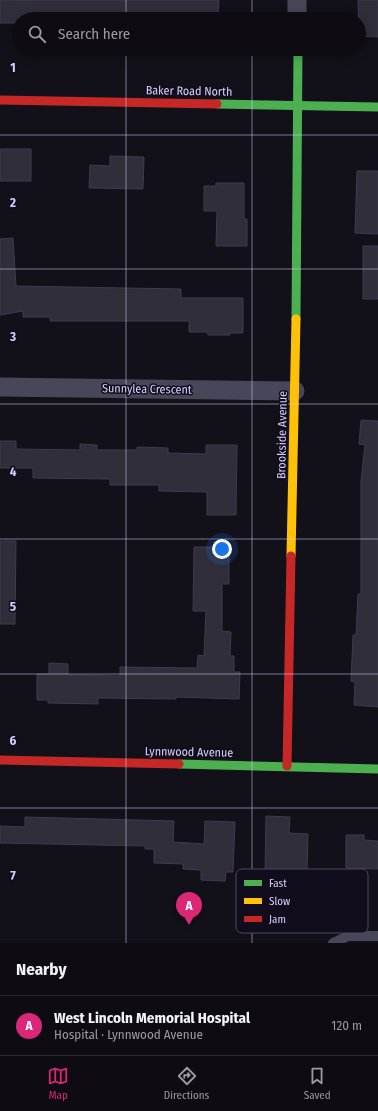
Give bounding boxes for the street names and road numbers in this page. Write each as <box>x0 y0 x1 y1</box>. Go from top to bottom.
street label: Baker Road North <box>146 83 232 99</box>
street label: Sunnylea Crescent <box>102 381 192 397</box>
street label: Brookside Avenue <box>274 391 290 479</box>
street label: Lynnwood Avenue <box>145 744 233 760</box>

